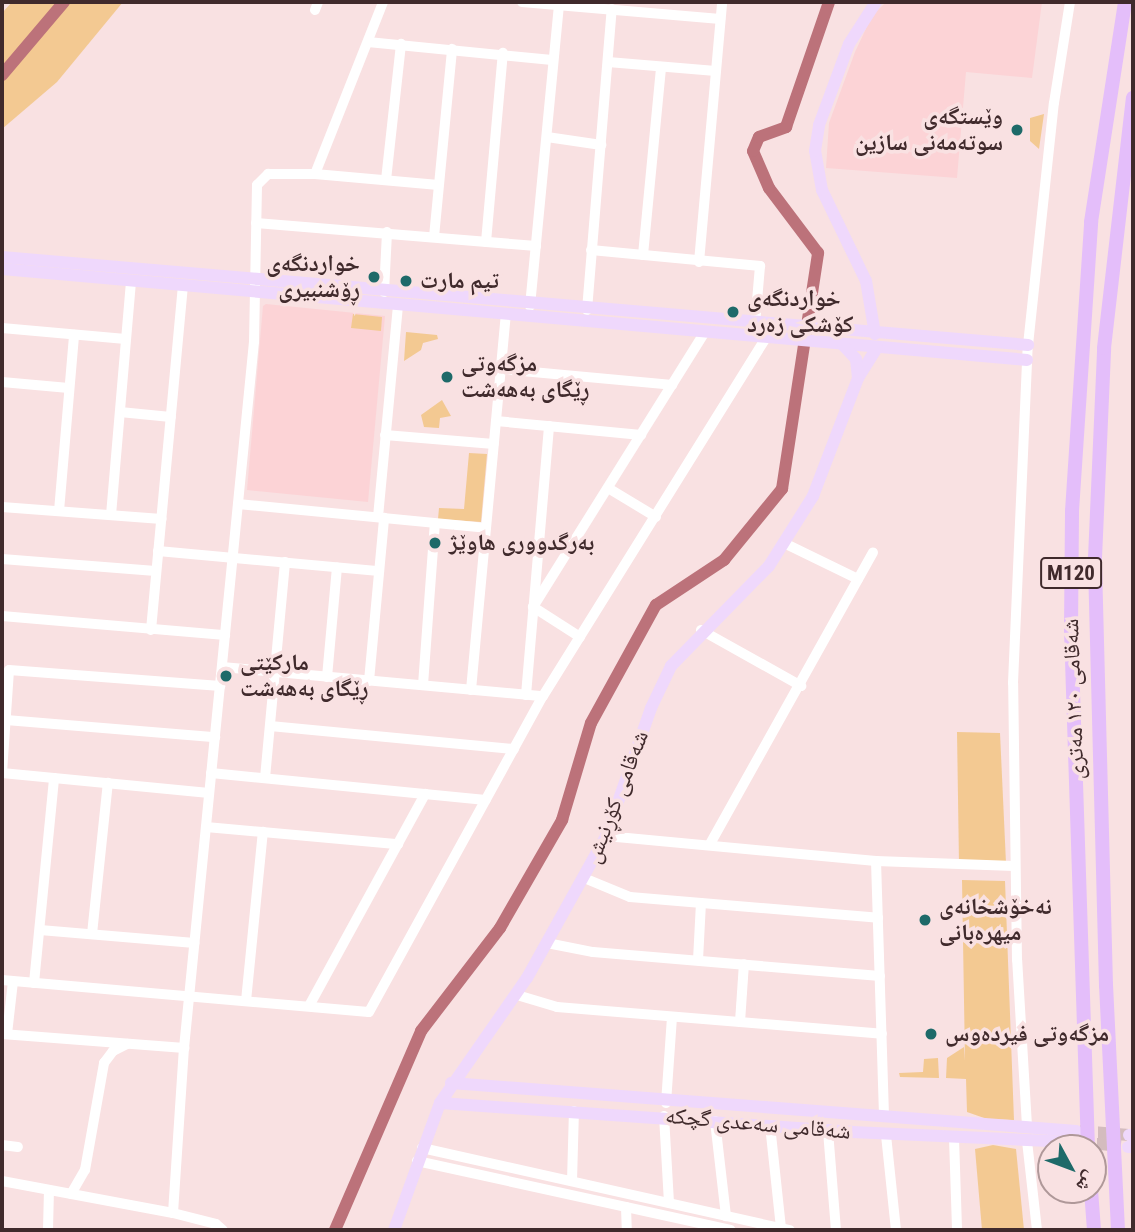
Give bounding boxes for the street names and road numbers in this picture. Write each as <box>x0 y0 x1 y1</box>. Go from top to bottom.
road number: M120 <box>1040 556 1102 590</box>
street label: شەقامی ١٢٠ مەتری <box>1057 618 1091 780</box>
street label: شەقامی کۆڕنیش <box>579 727 655 867</box>
street label: شەقامی سەعدی گچکە <box>664 1102 852 1146</box>

